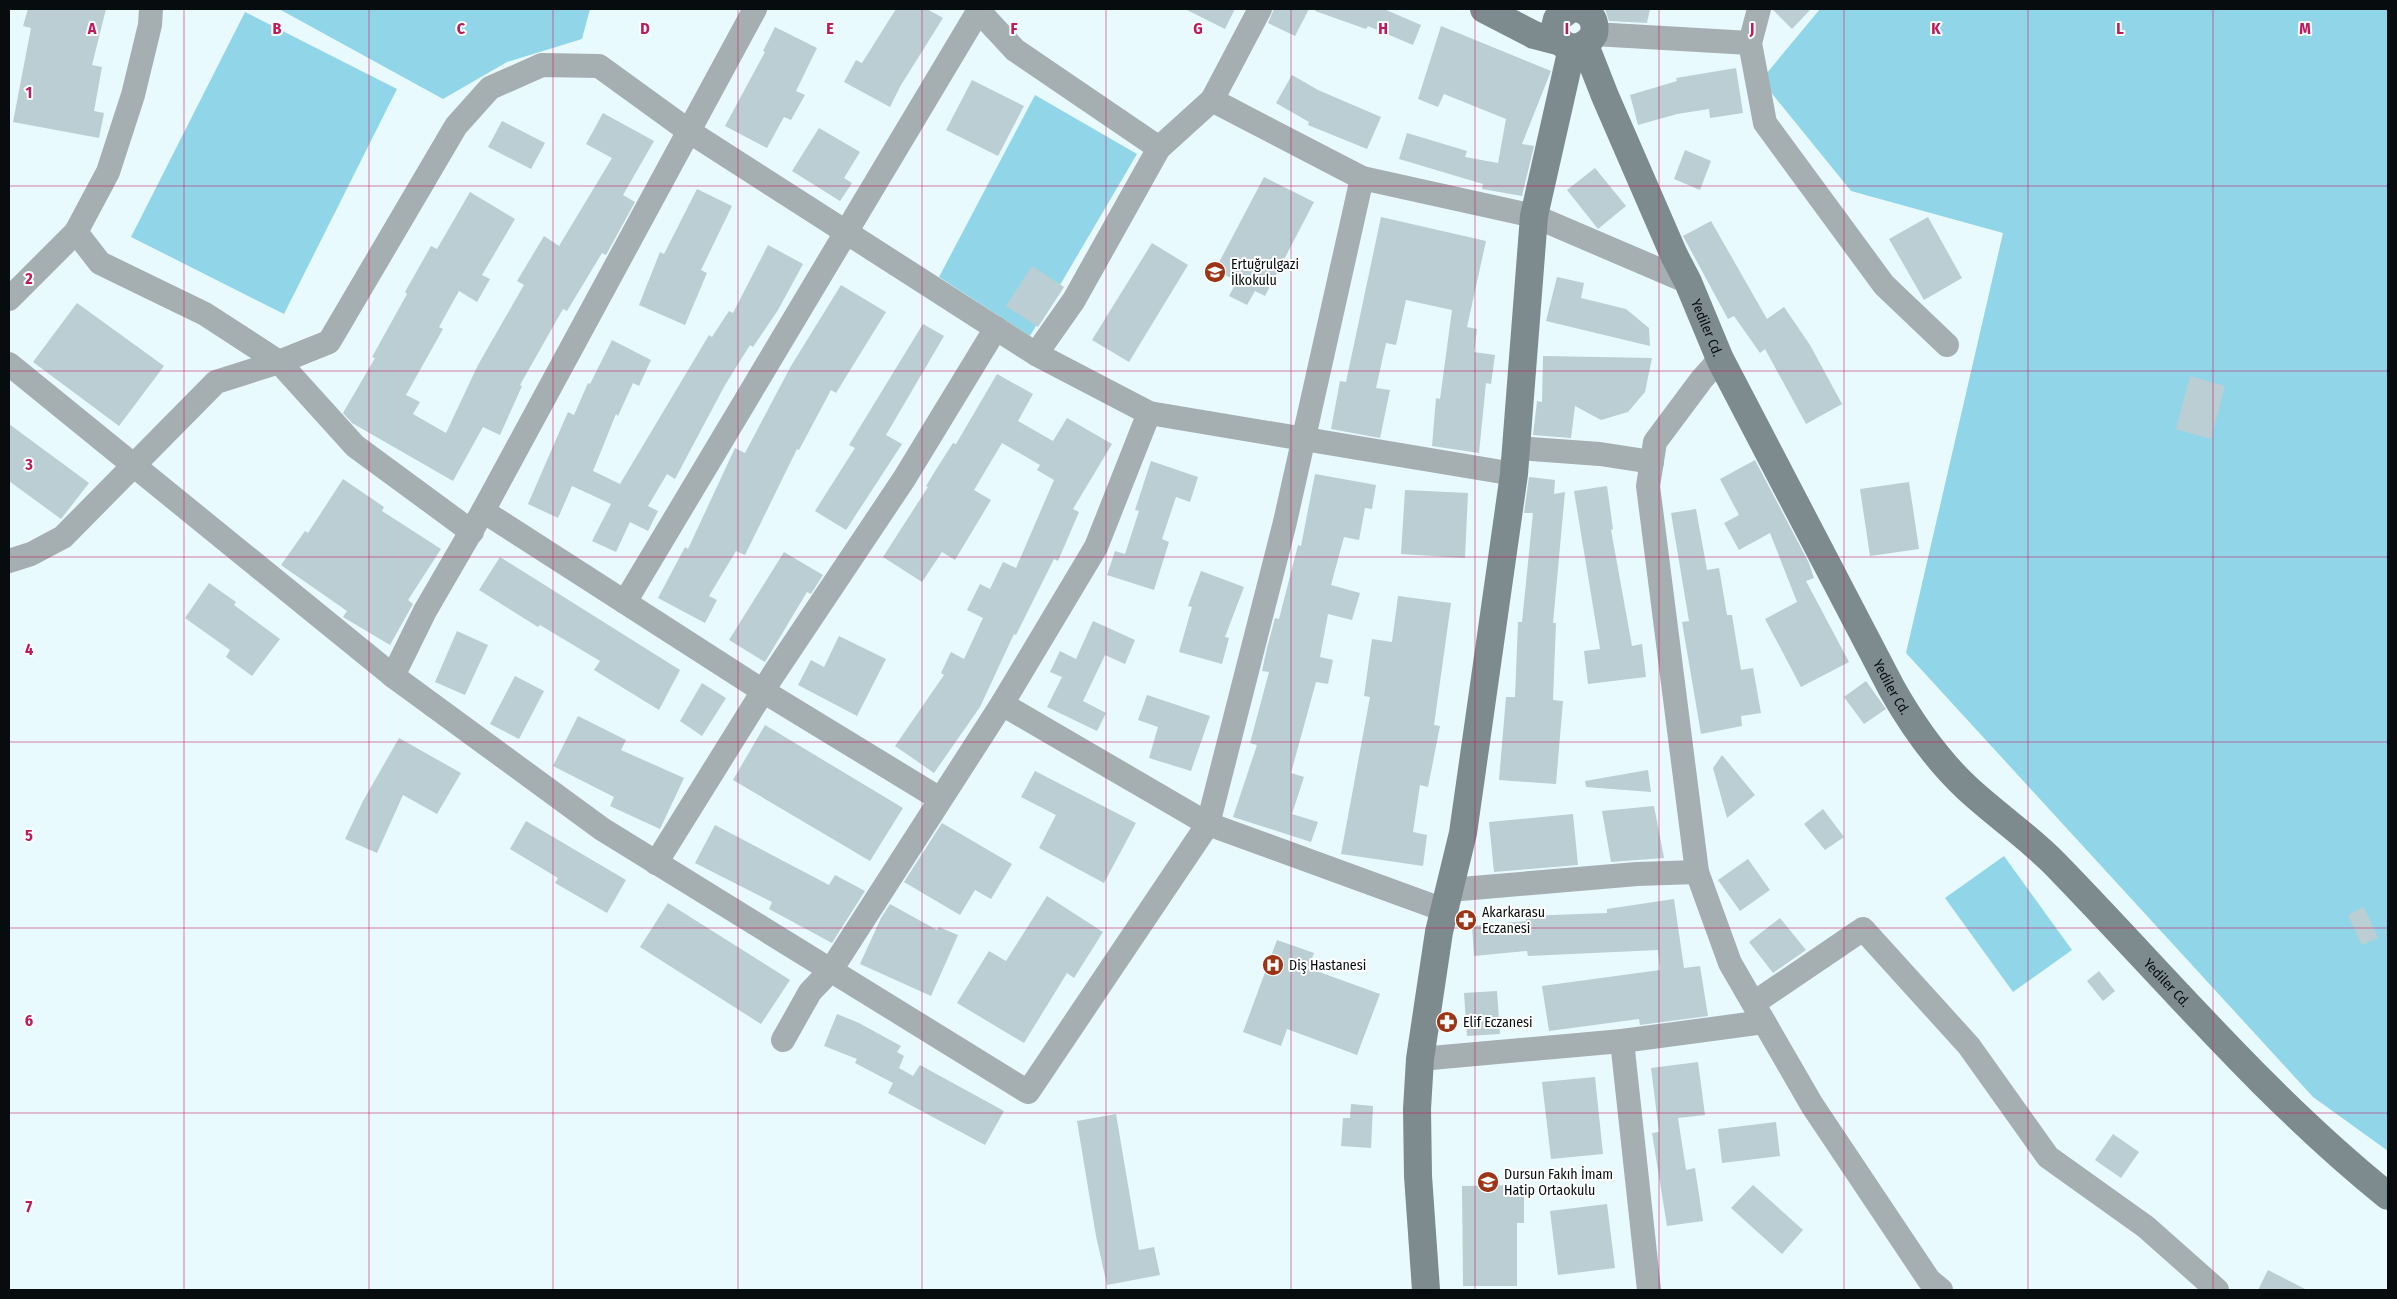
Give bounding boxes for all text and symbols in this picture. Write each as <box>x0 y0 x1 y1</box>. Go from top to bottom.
text: A <box>87 19 97 38</box>
text: B <box>273 19 282 38</box>
text: C <box>457 19 466 38</box>
text: D <box>640 19 650 38</box>
text: E <box>826 19 834 38</box>
text: F <box>1010 19 1018 38</box>
text: G <box>1193 19 1203 38</box>
text: H <box>1378 19 1388 38</box>
text: I <box>1565 19 1569 38</box>
text: J <box>1749 19 1754 38</box>
text: K <box>1931 19 1941 38</box>
text: L <box>2116 19 2124 38</box>
text: M <box>2299 19 2311 38</box>
text: 1 <box>26 83 32 102</box>
place label: Ertuğrulgazi İlkokulu <box>1231 256 1299 289</box>
school or university icon: Ertuğrulgazi İlkokulu <box>1203 260 1227 284</box>
text: 2 <box>24 269 33 288</box>
street label: Yediler Cd. <box>1687 297 1726 359</box>
text: 3 <box>24 455 33 474</box>
text: 4 <box>25 640 33 659</box>
street label: Yediler Cd. <box>1869 657 1913 718</box>
text: 5 <box>25 826 33 845</box>
place label: Akarkarasu Eczanesi <box>1482 904 1545 937</box>
pharmacy icon: Akarkarasu Eczanesi <box>1454 908 1478 932</box>
hospital icon: Diş Hastanesi <box>1261 953 1285 977</box>
street label: Yediler Cd. <box>2140 955 2193 1011</box>
place label: Diş Hastanesi <box>1289 957 1366 974</box>
pharmacy icon: Elif Eczanesi <box>1435 1010 1459 1034</box>
text: 6 <box>25 1011 33 1030</box>
place label: Elif Eczanesi <box>1463 1014 1533 1031</box>
place label: Dursun Fakıh İmam Hatip Ortaokulu <box>1504 1166 1613 1199</box>
school or university icon: Dursun Fakıh İmam Hatip Ortaokulu <box>1476 1170 1500 1194</box>
text: 7 <box>26 1197 33 1216</box>

